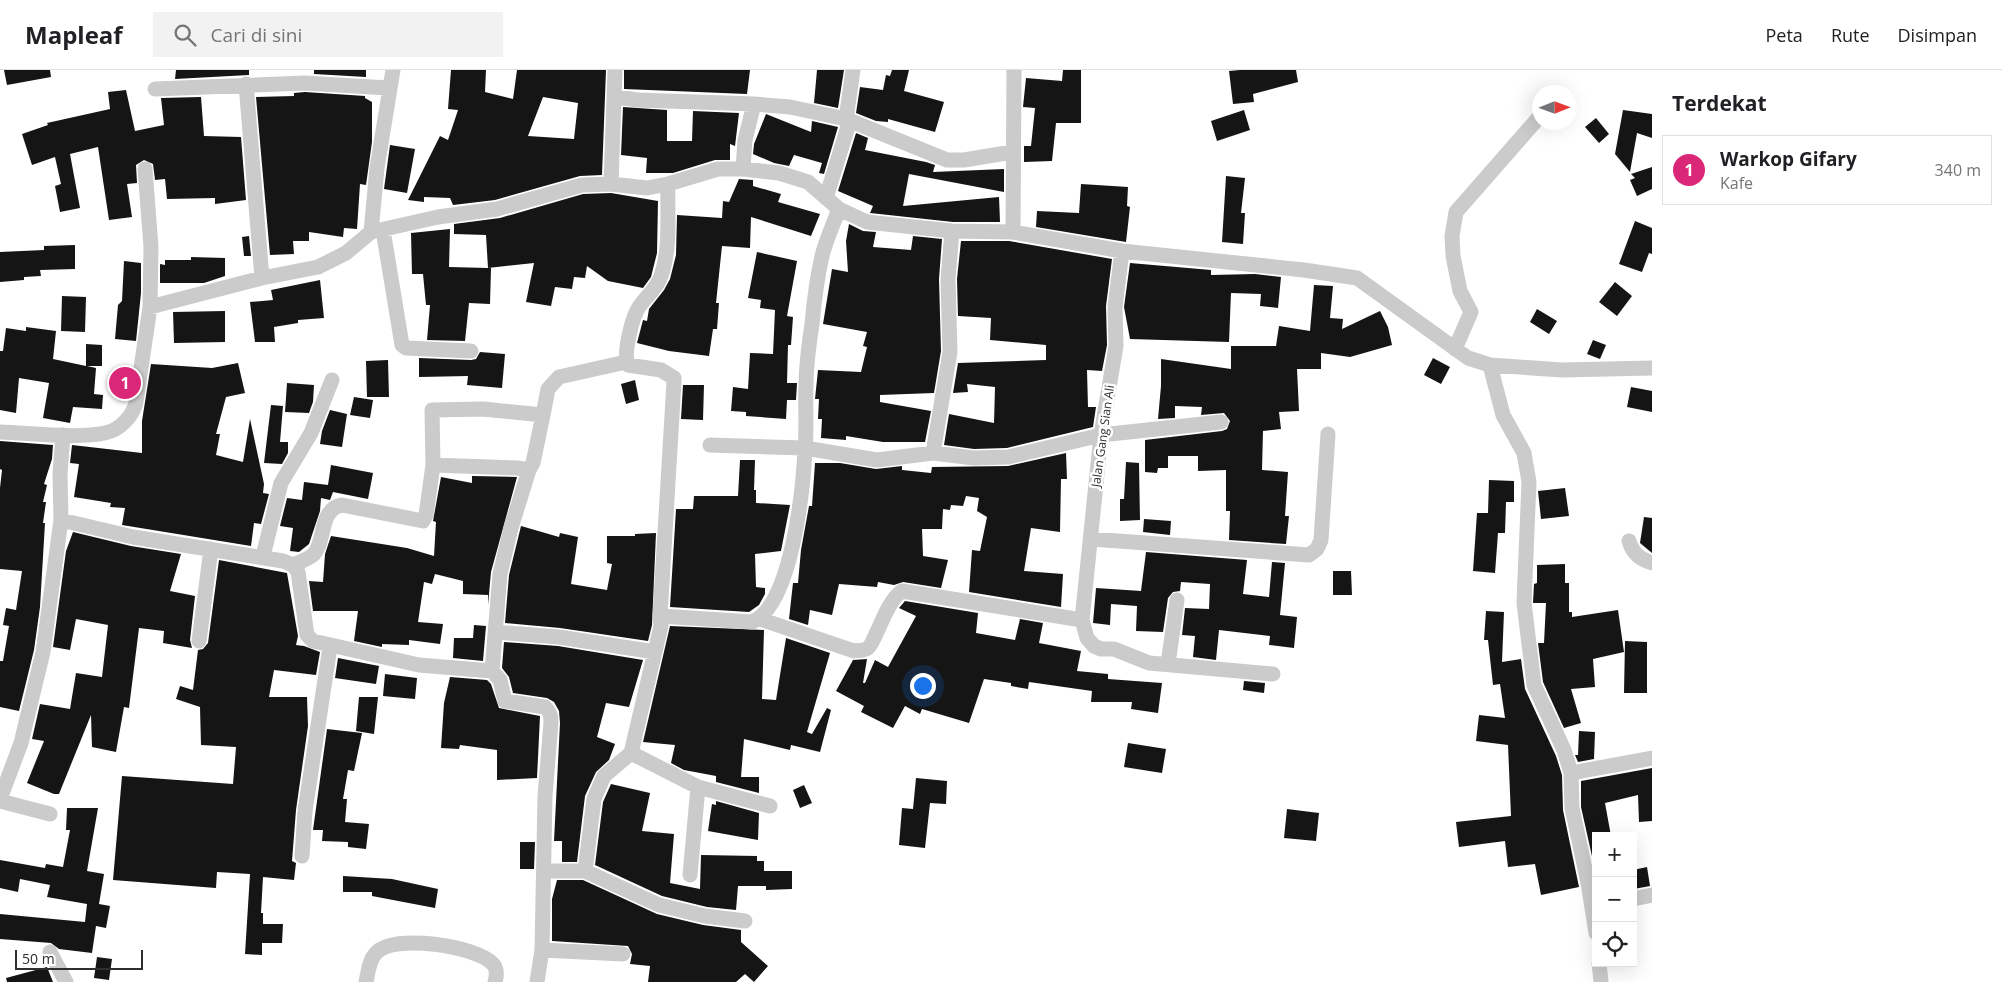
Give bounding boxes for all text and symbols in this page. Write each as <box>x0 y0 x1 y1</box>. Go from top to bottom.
search box <box>153 12 503 57</box>
text: Mapleaf <box>25 18 123 51</box>
icon: search <box>171 21 199 49</box>
text: Cari di sini <box>211 22 302 48</box>
text: Peta <box>1766 23 1803 47</box>
text: Rute <box>1831 23 1870 47</box>
text: Disimpan <box>1898 23 1977 47</box>
north arrow <box>1532 85 1577 130</box>
text: Terdekat <box>1672 89 1767 117</box>
text: Warkop Gifary <box>1720 146 1857 172</box>
text: 1 <box>1684 159 1694 181</box>
text: 340 m <box>1935 159 1981 181</box>
text: Kafe <box>1720 172 1753 194</box>
pin: 1 <box>109 364 141 402</box>
street label: Jalan Gang Sian Ali <box>1087 384 1118 489</box>
your location <box>910 673 936 699</box>
map controls <box>1592 832 1637 967</box>
button: + <box>1592 832 1637 877</box>
button: − <box>1592 877 1637 922</box>
button: locate <box>1592 922 1637 967</box>
scale bar <box>15 947 142 970</box>
text: 50 m <box>22 949 55 968</box>

